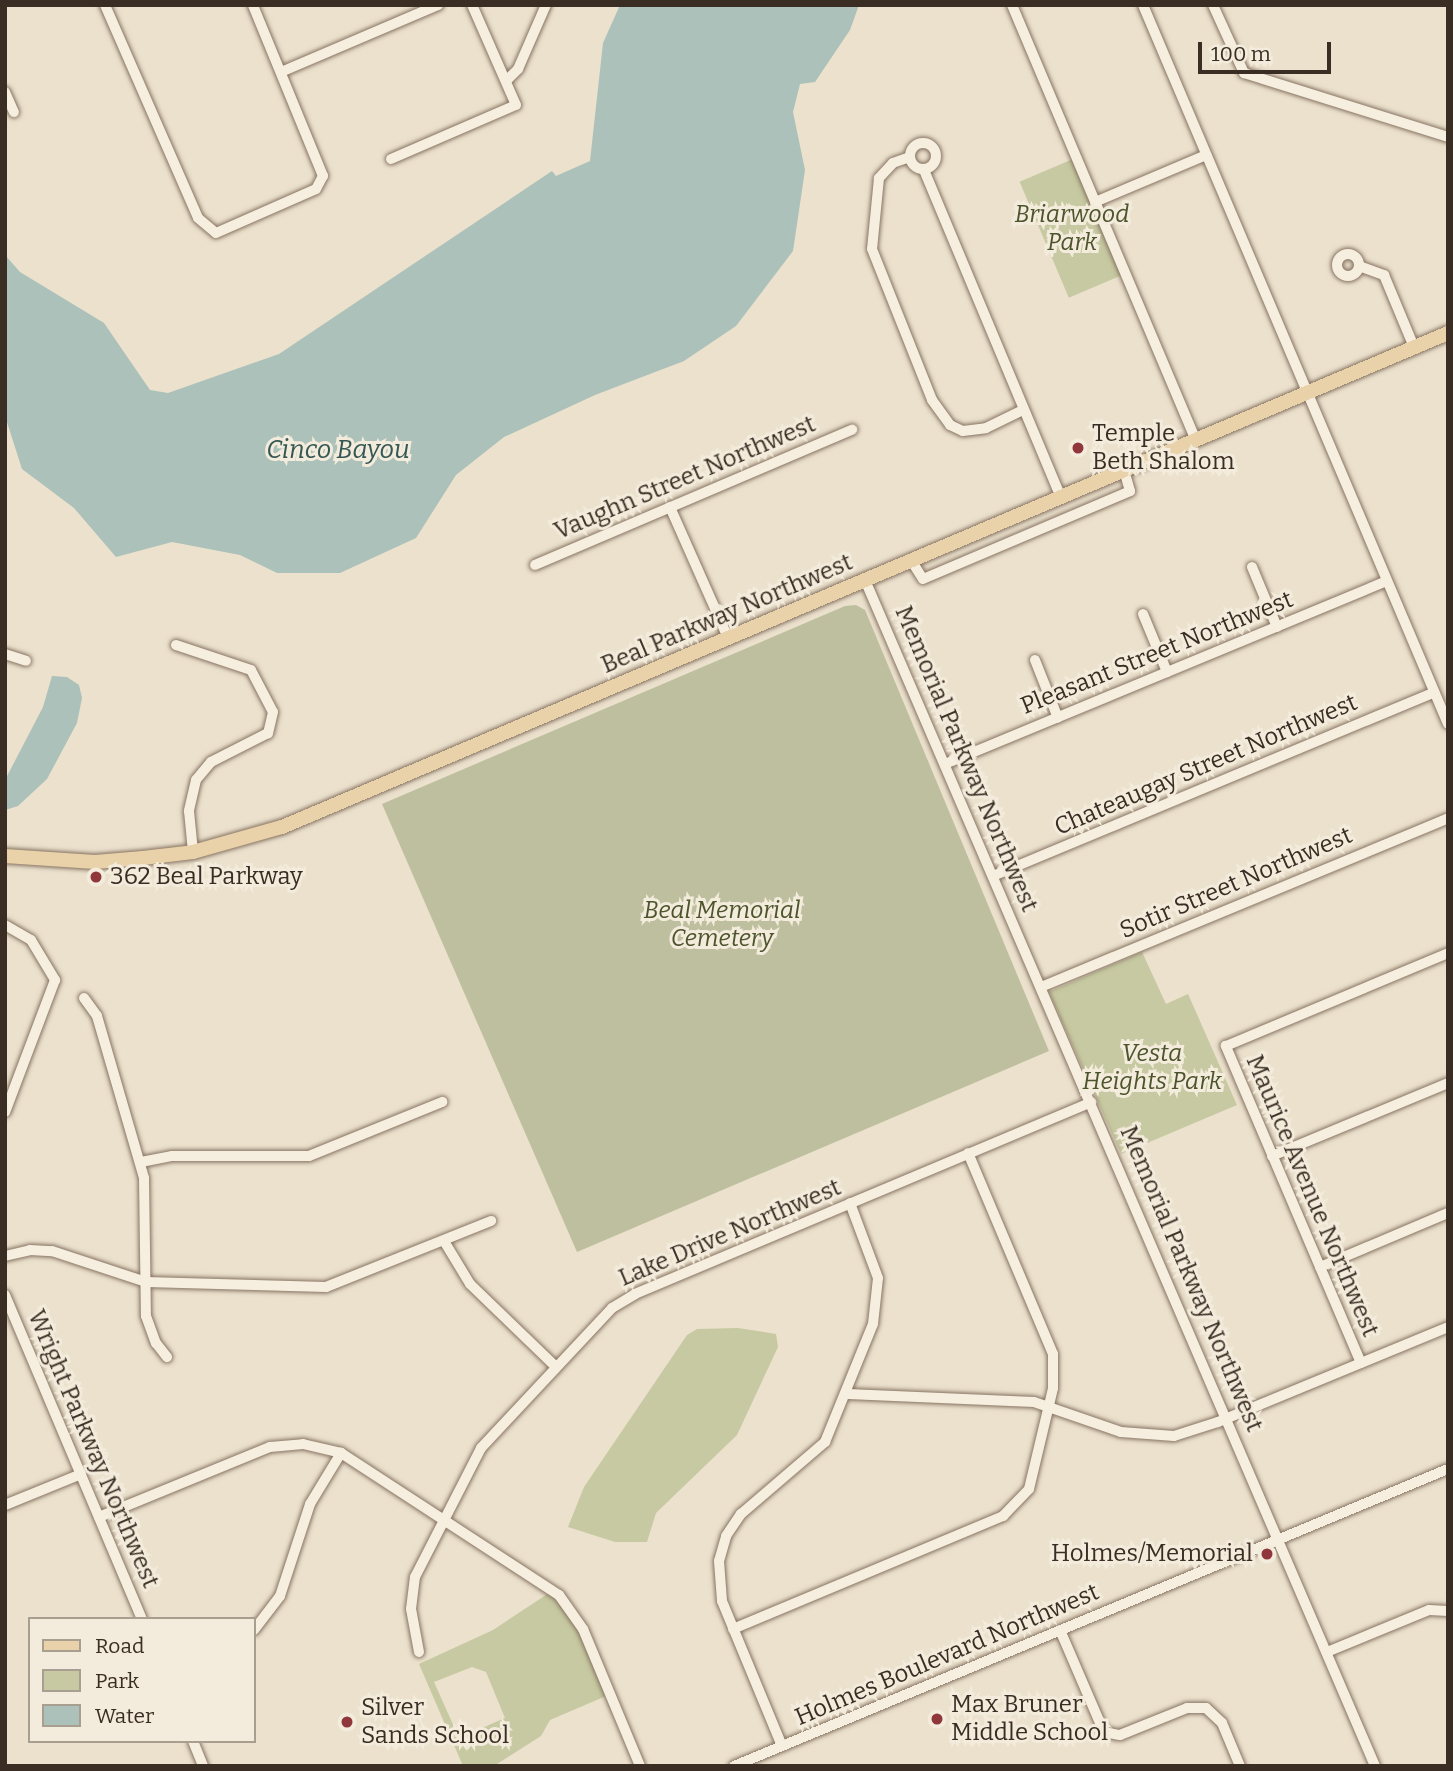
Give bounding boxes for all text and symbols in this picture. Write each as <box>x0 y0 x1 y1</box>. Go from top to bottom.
scale bar <box>1201 28 1334 72</box>
text: 100 m <box>1211 41 1271 67</box>
park label: Briarwood Park <box>1015 201 1129 257</box>
street label: Vaughn Street Northwest <box>550 410 820 546</box>
place label: Temple Beth Shalom <box>1092 420 1235 476</box>
water label: Cinco Bayou <box>266 434 410 466</box>
marker: Temple Beth Shalom <box>1070 440 1086 456</box>
street label: Beal Parkway Northwest <box>597 548 857 680</box>
street label: Pleasant Street Northwest <box>1017 585 1297 721</box>
street label: Memorial Parkway Northwest <box>888 602 1044 916</box>
street label: Chateaugay Street Northwest <box>1050 688 1362 842</box>
street label: Sotir Street Northwest <box>1116 821 1356 945</box>
place label: 362 Beal Parkway <box>110 863 303 891</box>
marker: 362 Beal Parkway <box>88 869 104 885</box>
park label: Beal Memorial Cemetery <box>644 897 800 953</box>
park label: Vesta Heights Park <box>1082 1040 1222 1096</box>
street label: Maurice Avenue Northwest <box>1240 1051 1384 1341</box>
street label: Memorial Parkway Northwest <box>1113 1122 1269 1436</box>
street label: Lake Drive Northwest <box>615 1173 845 1293</box>
street label: Wright Parkway Northwest <box>21 1306 165 1592</box>
place label: Holmes/Memorial <box>1051 1540 1253 1568</box>
marker: Holmes/Memorial <box>1259 1546 1275 1562</box>
street label: Holmes Boulevard Northwest <box>791 1578 1103 1732</box>
legend <box>28 1617 256 1743</box>
text: Road <box>95 1633 144 1659</box>
text: Park <box>95 1668 139 1694</box>
place label: Max Bruner Middle School <box>951 1691 1108 1747</box>
place label: Silver Sands School <box>361 1694 509 1750</box>
text: Water <box>95 1703 154 1729</box>
marker: Max Bruner Middle School <box>929 1711 945 1727</box>
marker: Silver Sands School <box>339 1714 355 1730</box>

